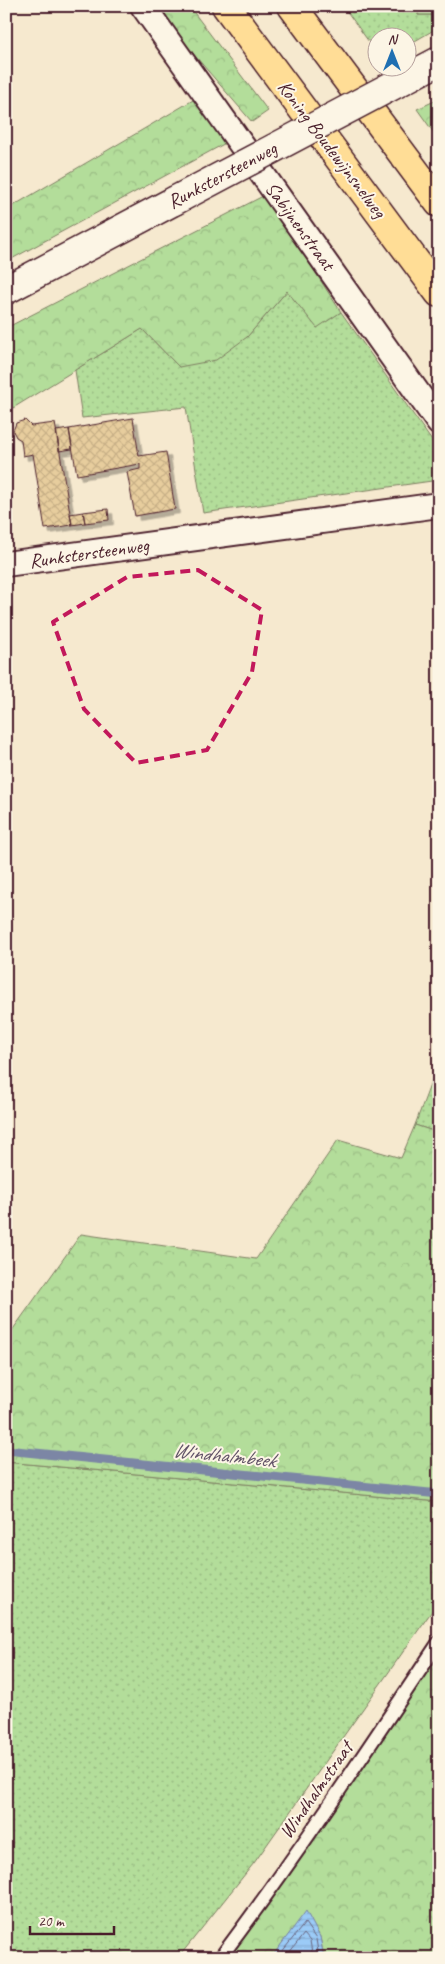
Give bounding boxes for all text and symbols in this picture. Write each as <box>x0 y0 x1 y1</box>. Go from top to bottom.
north arrow <box>368 28 418 78</box>
text: N <box>388 31 399 48</box>
street label: Koning Boudewijnsnelweg <box>272 75 393 224</box>
street label: Runkstersteenweg <box>163 135 282 214</box>
street label: Sabijnenstraat <box>260 177 342 277</box>
street label: Runkstersteenweg <box>28 532 151 574</box>
water label: Windhalmbeek <box>172 1437 279 1474</box>
street label: Windhalmstraat <box>273 1734 360 1843</box>
scale bar <box>30 1904 114 1936</box>
text: 20 m <box>38 1912 65 1931</box>

